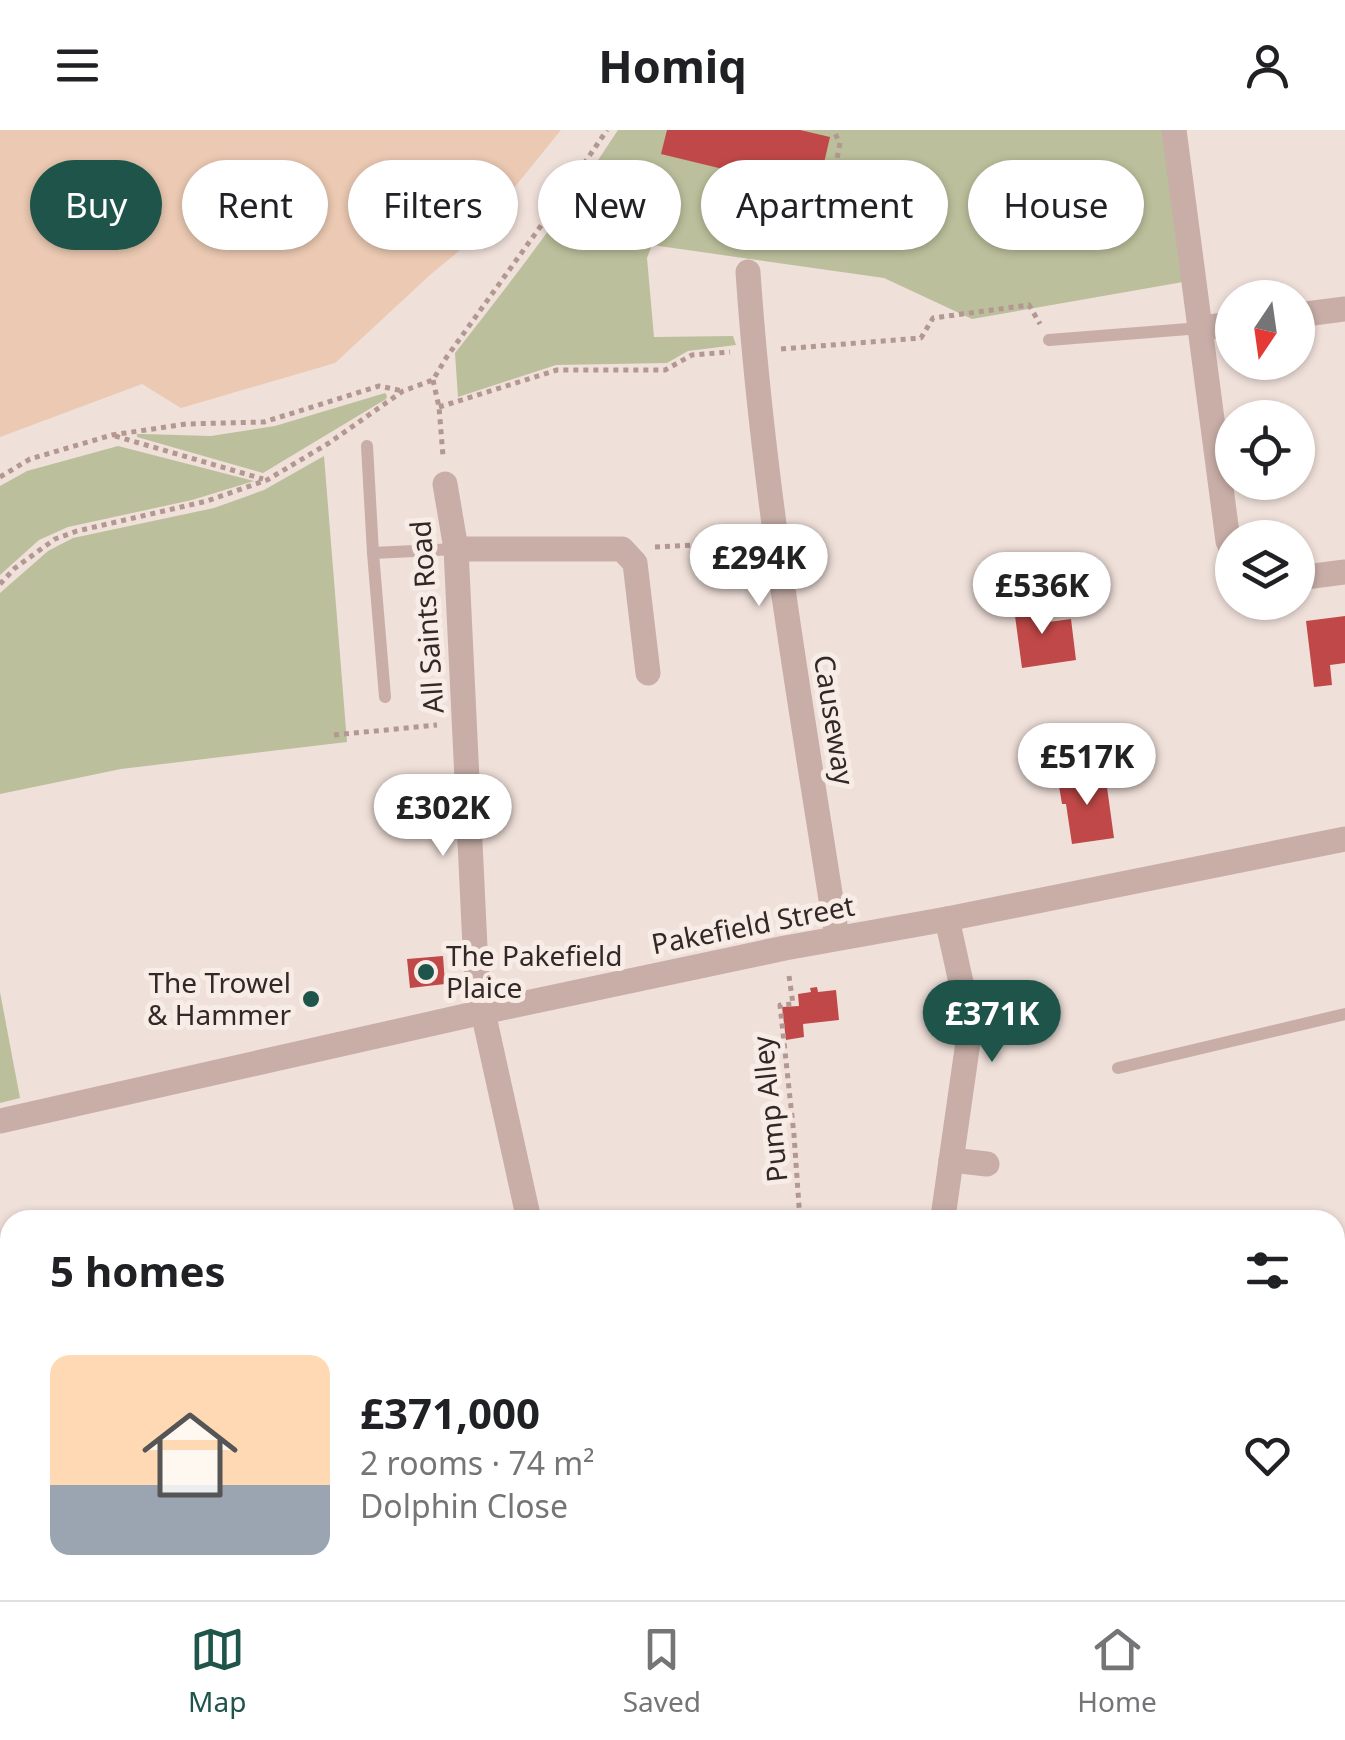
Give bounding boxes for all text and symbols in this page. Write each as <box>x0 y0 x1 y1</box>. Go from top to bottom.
text: Homiq <box>598 35 747 96</box>
icon: menu <box>50 38 105 93</box>
icon: person <box>1240 38 1295 93</box>
chip: Buy <box>30 160 162 250</box>
chip: Rent <box>182 160 328 250</box>
chip: Filters <box>348 160 518 250</box>
chip: New <box>538 160 681 250</box>
chip: Apartment <box>701 160 948 250</box>
chip: House <box>968 160 1144 250</box>
north arrow <box>1215 280 1315 380</box>
map controls <box>1215 280 1315 620</box>
button: locate <box>1215 400 1315 500</box>
street label: All Saints Road <box>400 519 452 715</box>
button: layers <box>1215 520 1315 620</box>
pin: £294K <box>689 524 829 609</box>
text: £294K <box>712 535 806 578</box>
pin: £536K <box>972 552 1112 637</box>
text: £536K <box>995 563 1089 606</box>
street label: Causeway <box>806 652 864 788</box>
pin: £517K <box>1017 723 1157 808</box>
text: £517K <box>1040 734 1134 777</box>
pin: £302K <box>373 774 513 859</box>
text: £302K <box>396 785 490 828</box>
street label: Pakefield Street <box>648 886 858 962</box>
place label: The Pakefield Plaice <box>446 936 622 1006</box>
marker: The Pakefield Plaice <box>415 961 437 983</box>
place label: The Trowel & Hammer <box>147 963 291 1033</box>
pin: £371K <box>922 980 1062 1065</box>
marker: The Trowel & Hammer <box>300 988 322 1010</box>
text: £371K <box>945 991 1039 1034</box>
street label: Pump Alley <box>742 1033 796 1184</box>
text: 5 homes <box>50 1242 226 1299</box>
icon: filters <box>1240 1243 1295 1298</box>
text: £371,000 <box>360 1384 540 1441</box>
icon: home <box>130 1395 250 1515</box>
icon: heart <box>1240 1428 1295 1483</box>
text: 2 rooms · 74 m² <box>360 1441 594 1484</box>
text: Dolphin Close <box>360 1484 568 1527</box>
tab: Map <box>188 1622 246 1720</box>
tab: Saved <box>623 1622 701 1720</box>
tab: Home <box>1077 1622 1157 1720</box>

